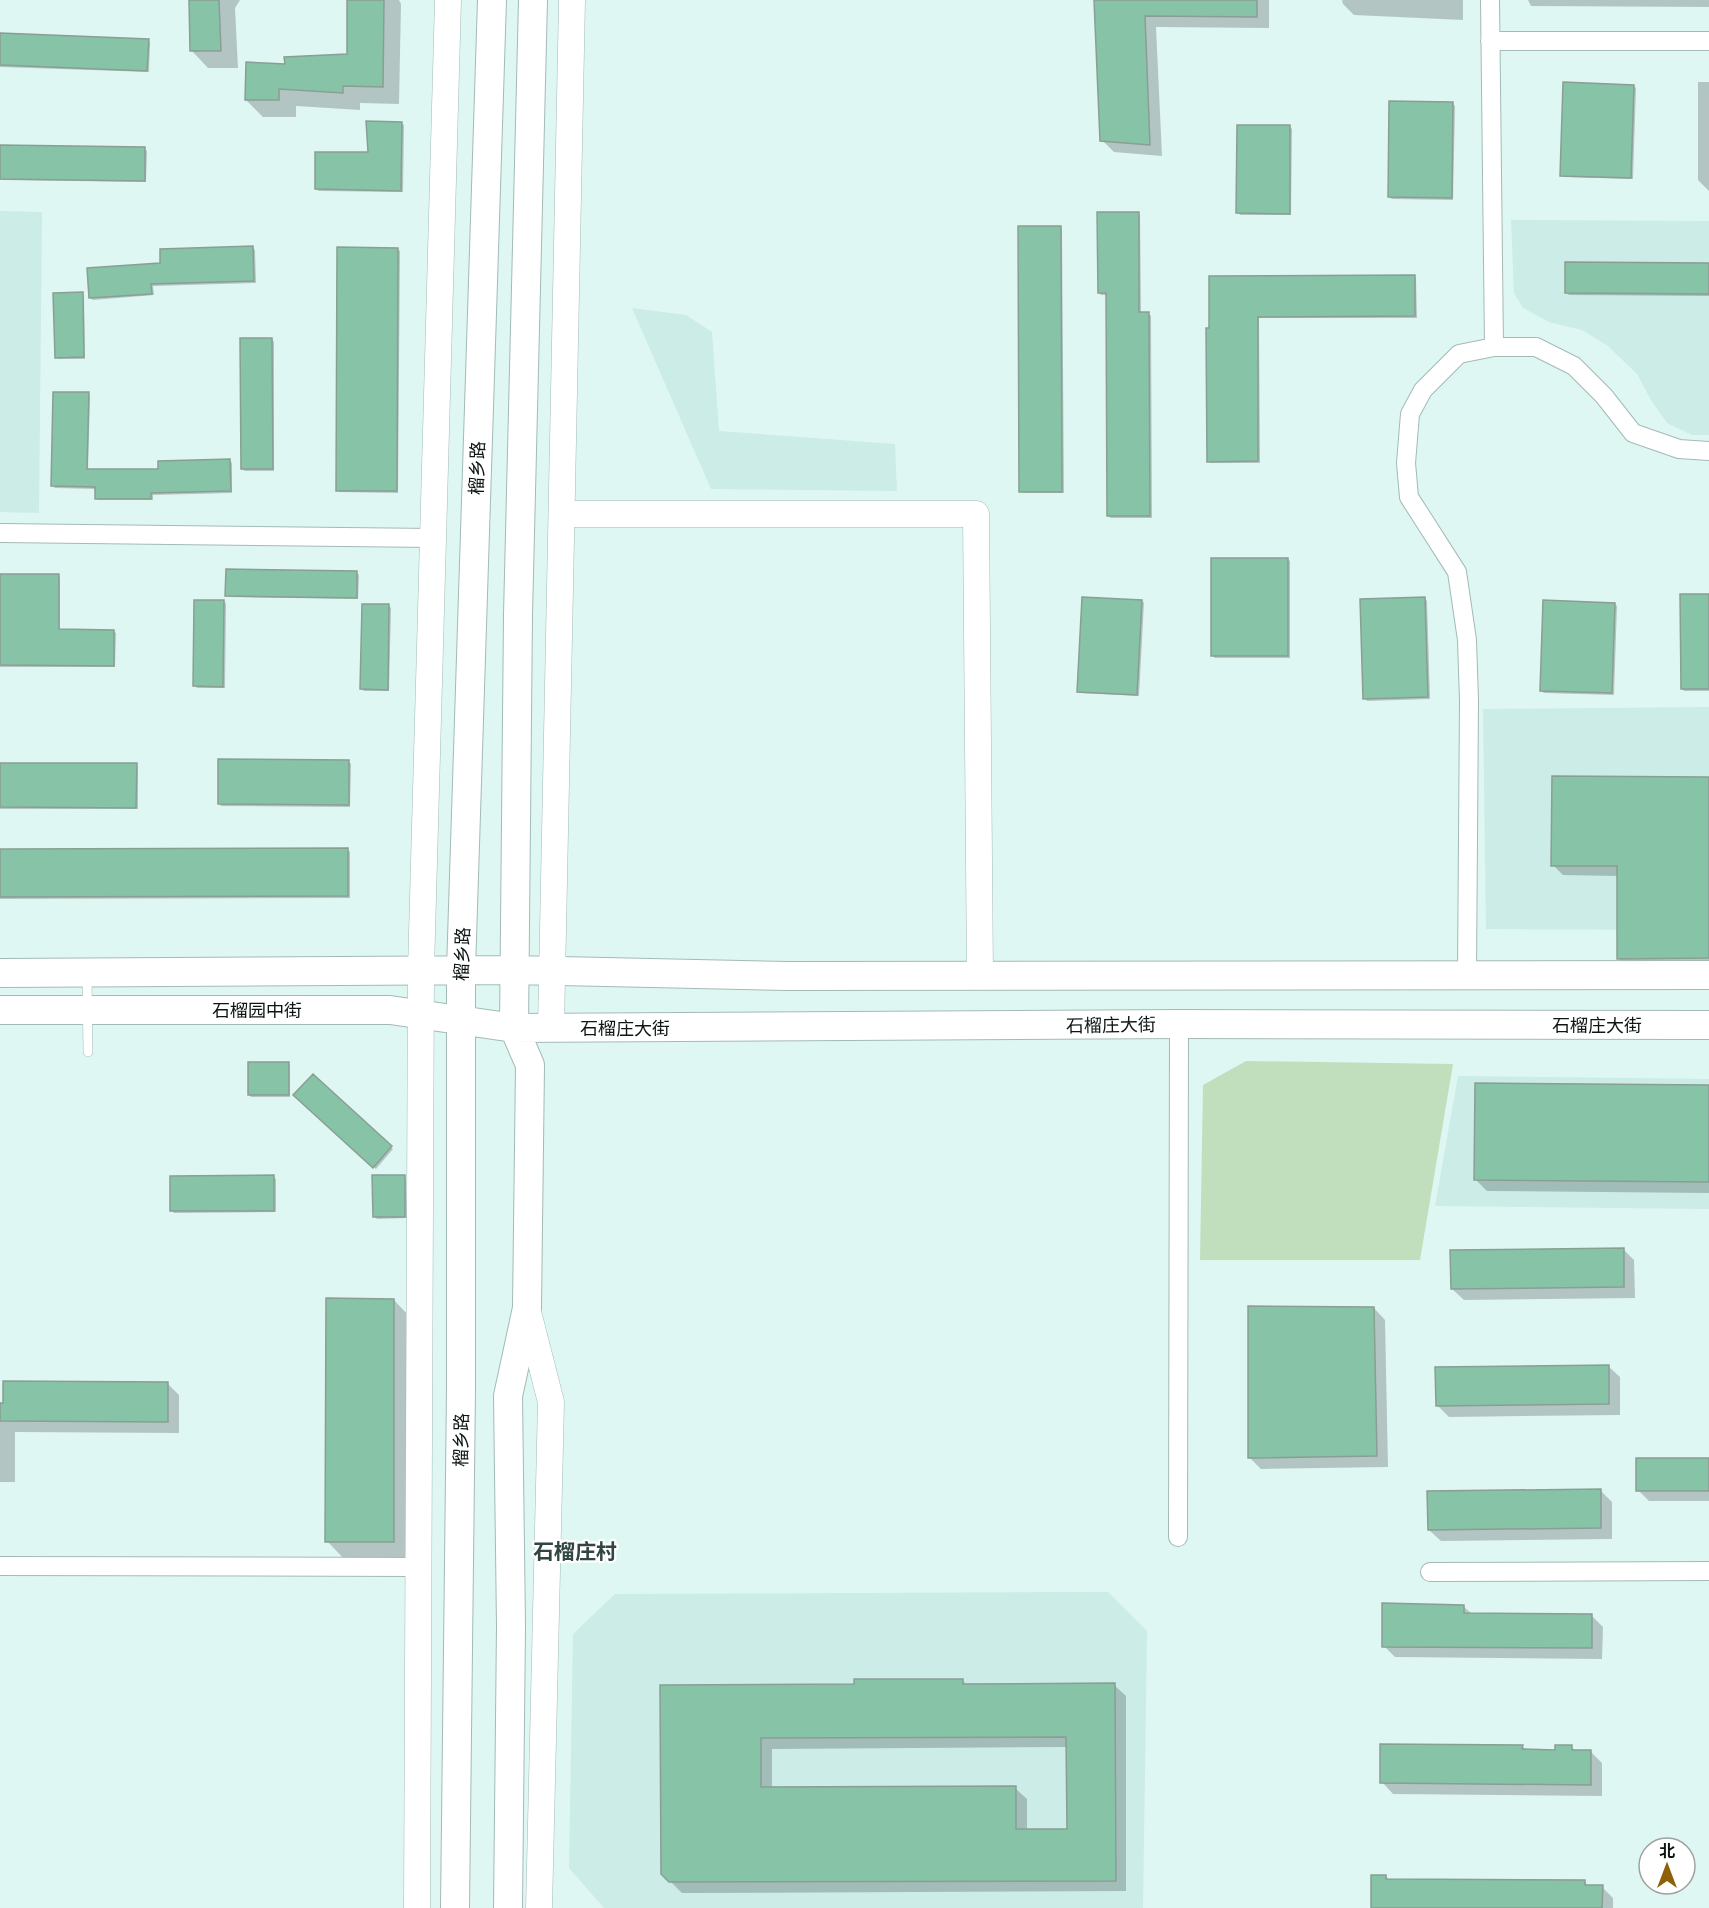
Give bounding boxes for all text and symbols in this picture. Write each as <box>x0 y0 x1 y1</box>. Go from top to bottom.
street label: 榴乡路 <box>465 441 489 495</box>
street label: 榴乡路 <box>450 927 474 981</box>
street label: 石榴园中街 <box>212 999 302 1022</box>
street label: 石榴庄大街 <box>1066 1013 1156 1037</box>
street label: 石榴庄大街 <box>1552 1014 1642 1037</box>
street label: 石榴庄大街 <box>580 1017 670 1040</box>
street label: 榴乡路 <box>449 1413 473 1467</box>
district label: 石榴庄村 <box>533 1538 617 1565</box>
north arrow <box>1637 1836 1697 1896</box>
text: 北 <box>1659 1841 1675 1862</box>

